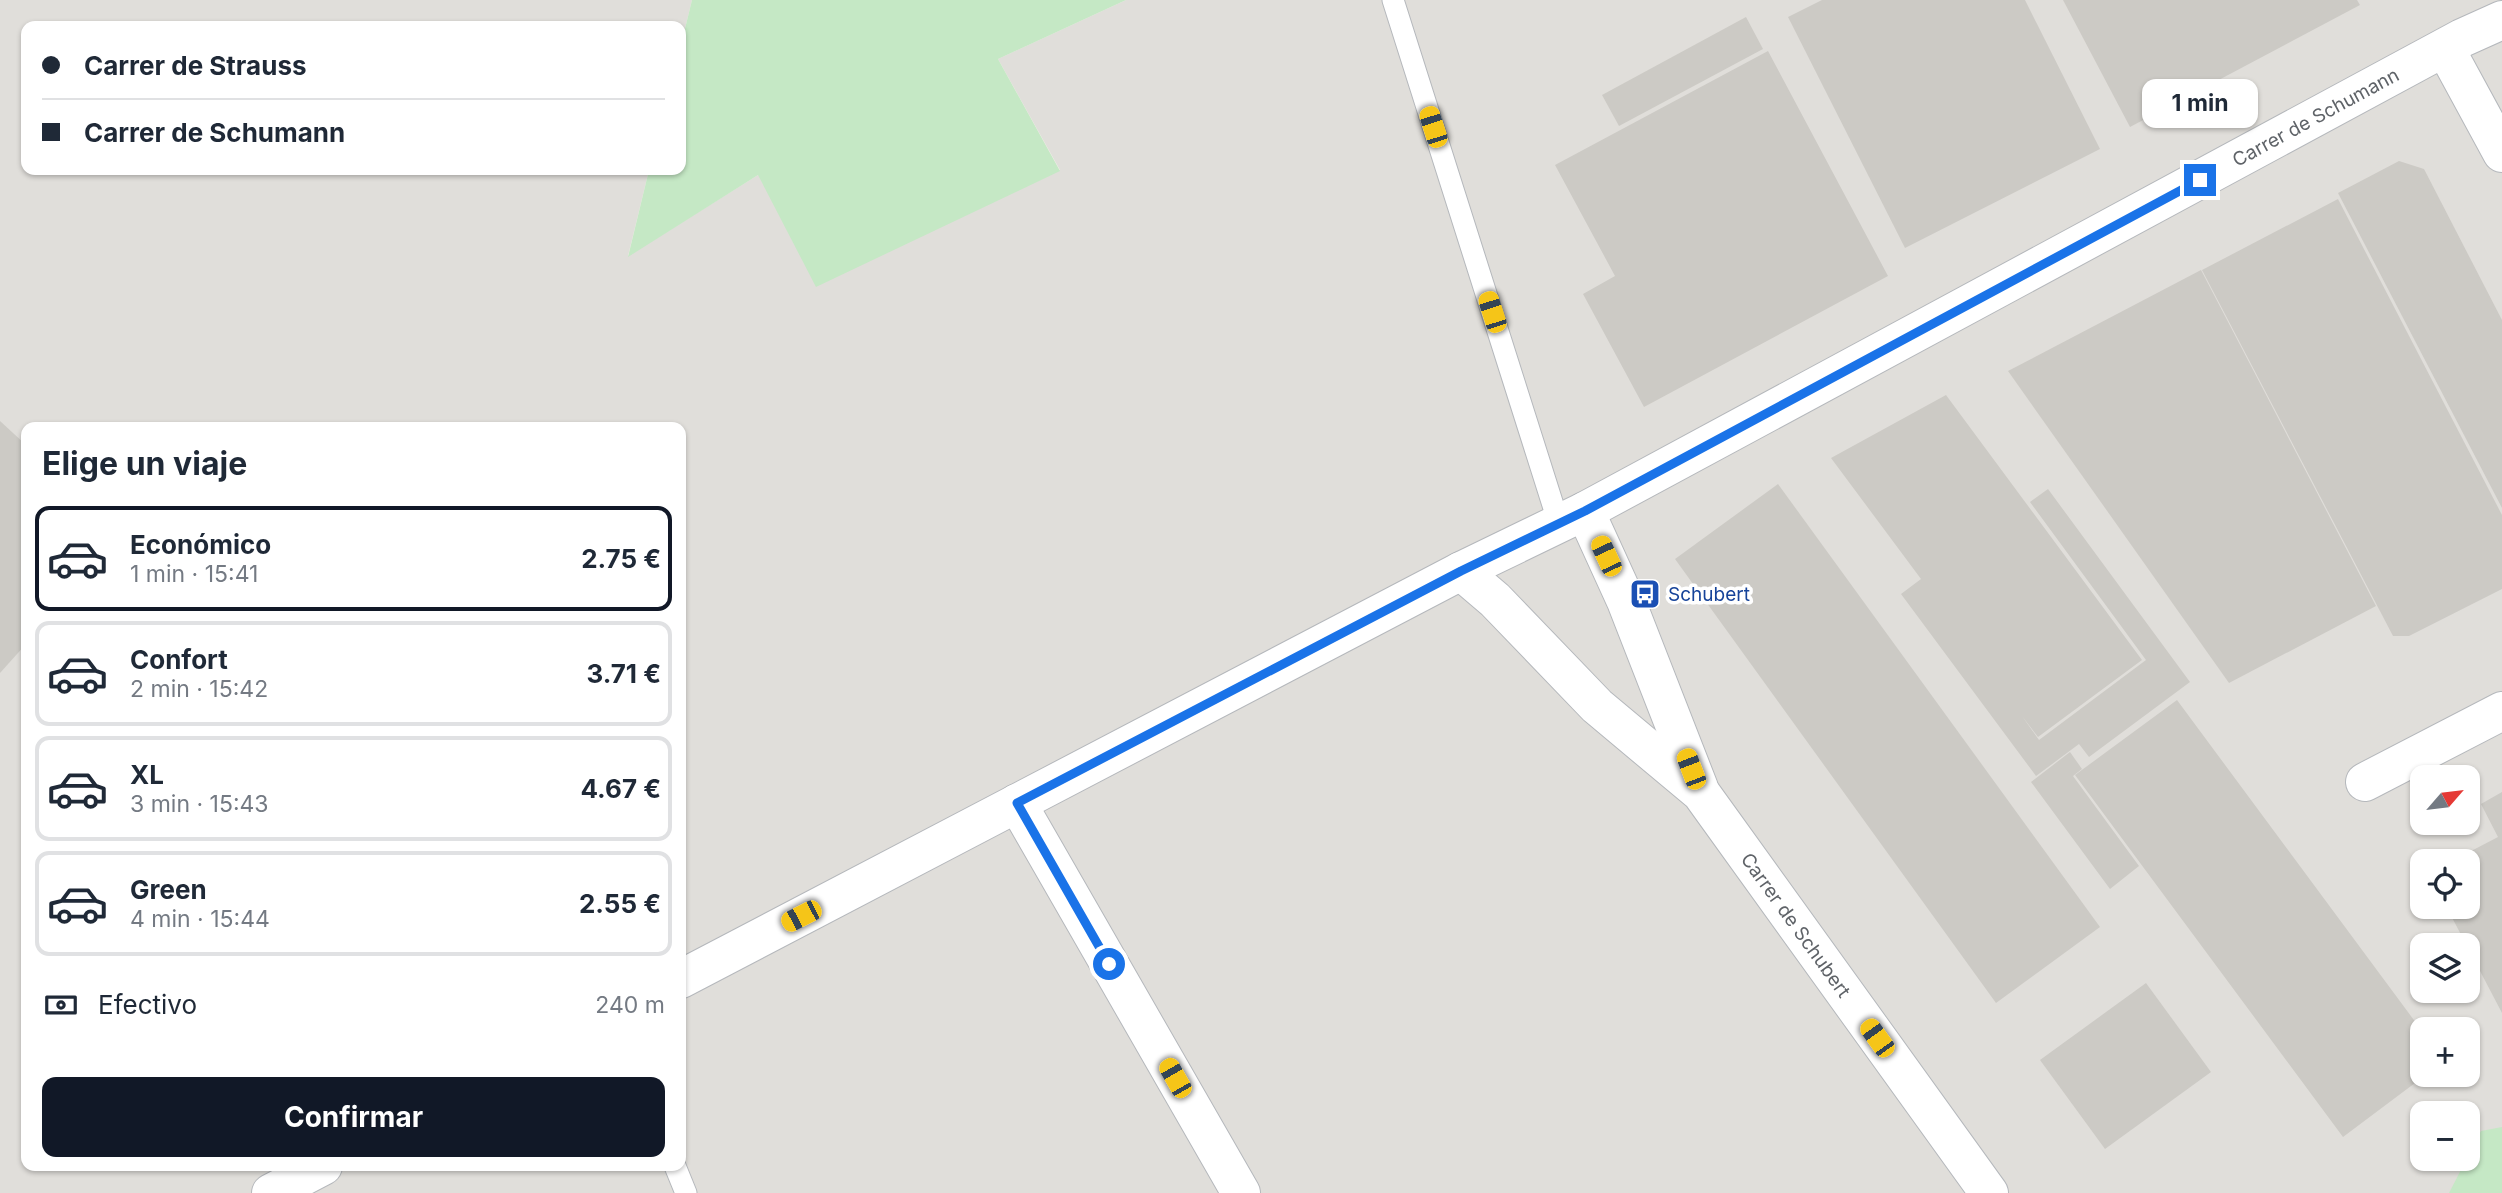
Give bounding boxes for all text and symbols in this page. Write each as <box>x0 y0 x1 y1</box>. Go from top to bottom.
text: Carrer de Strauss <box>84 50 307 81</box>
street label: Carrer de Schumann <box>2228 63 2403 171</box>
callout: 1 min <box>2142 78 2258 128</box>
text: 1 min <box>2172 89 2228 117</box>
car <box>1417 104 1450 150</box>
text: Carrer de Schumann <box>84 117 345 148</box>
route end <box>2184 164 2216 196</box>
car <box>1476 289 1509 335</box>
text: Elige un viaje <box>42 444 247 483</box>
icon: car <box>46 527 109 590</box>
text: Económico <box>130 529 271 560</box>
car <box>1588 533 1625 579</box>
text: 2.75 € <box>581 543 661 574</box>
text: 1 min · 15:41 <box>130 560 258 588</box>
bus stop icon: Schubert <box>1628 577 1662 611</box>
place label: Schubert <box>1668 583 1750 606</box>
icon: car <box>46 642 109 705</box>
text: Confort <box>130 644 228 675</box>
text: 3.71 € <box>586 658 661 689</box>
text: 2 min · 15:42 <box>130 675 268 703</box>
car <box>1674 746 1709 792</box>
icon: car <box>46 757 109 820</box>
text: XL <box>130 759 164 790</box>
north arrow <box>2410 765 2480 835</box>
map controls <box>2410 765 2480 1171</box>
text: 4.67 € <box>580 773 661 804</box>
text: 3 min · 15:43 <box>130 790 269 818</box>
street label: Carrer de Schubert <box>1736 848 1856 1002</box>
button: locate <box>2410 849 2480 919</box>
icon: car <box>46 872 109 935</box>
text: Green <box>130 874 207 905</box>
text: 2.55 € <box>579 888 661 919</box>
car <box>778 897 825 935</box>
text: 4 min · 15:44 <box>130 905 270 933</box>
button: layers <box>2410 933 2480 1003</box>
route start <box>1093 948 1125 980</box>
icon: cash <box>42 986 80 1024</box>
text: Efectivo <box>98 989 197 1020</box>
text: 240 m <box>595 991 665 1019</box>
car <box>1857 1015 1898 1061</box>
button: + <box>2410 1017 2480 1087</box>
car <box>1156 1055 1195 1101</box>
button: Confirmar <box>42 1077 665 1157</box>
button: − <box>2410 1101 2480 1171</box>

